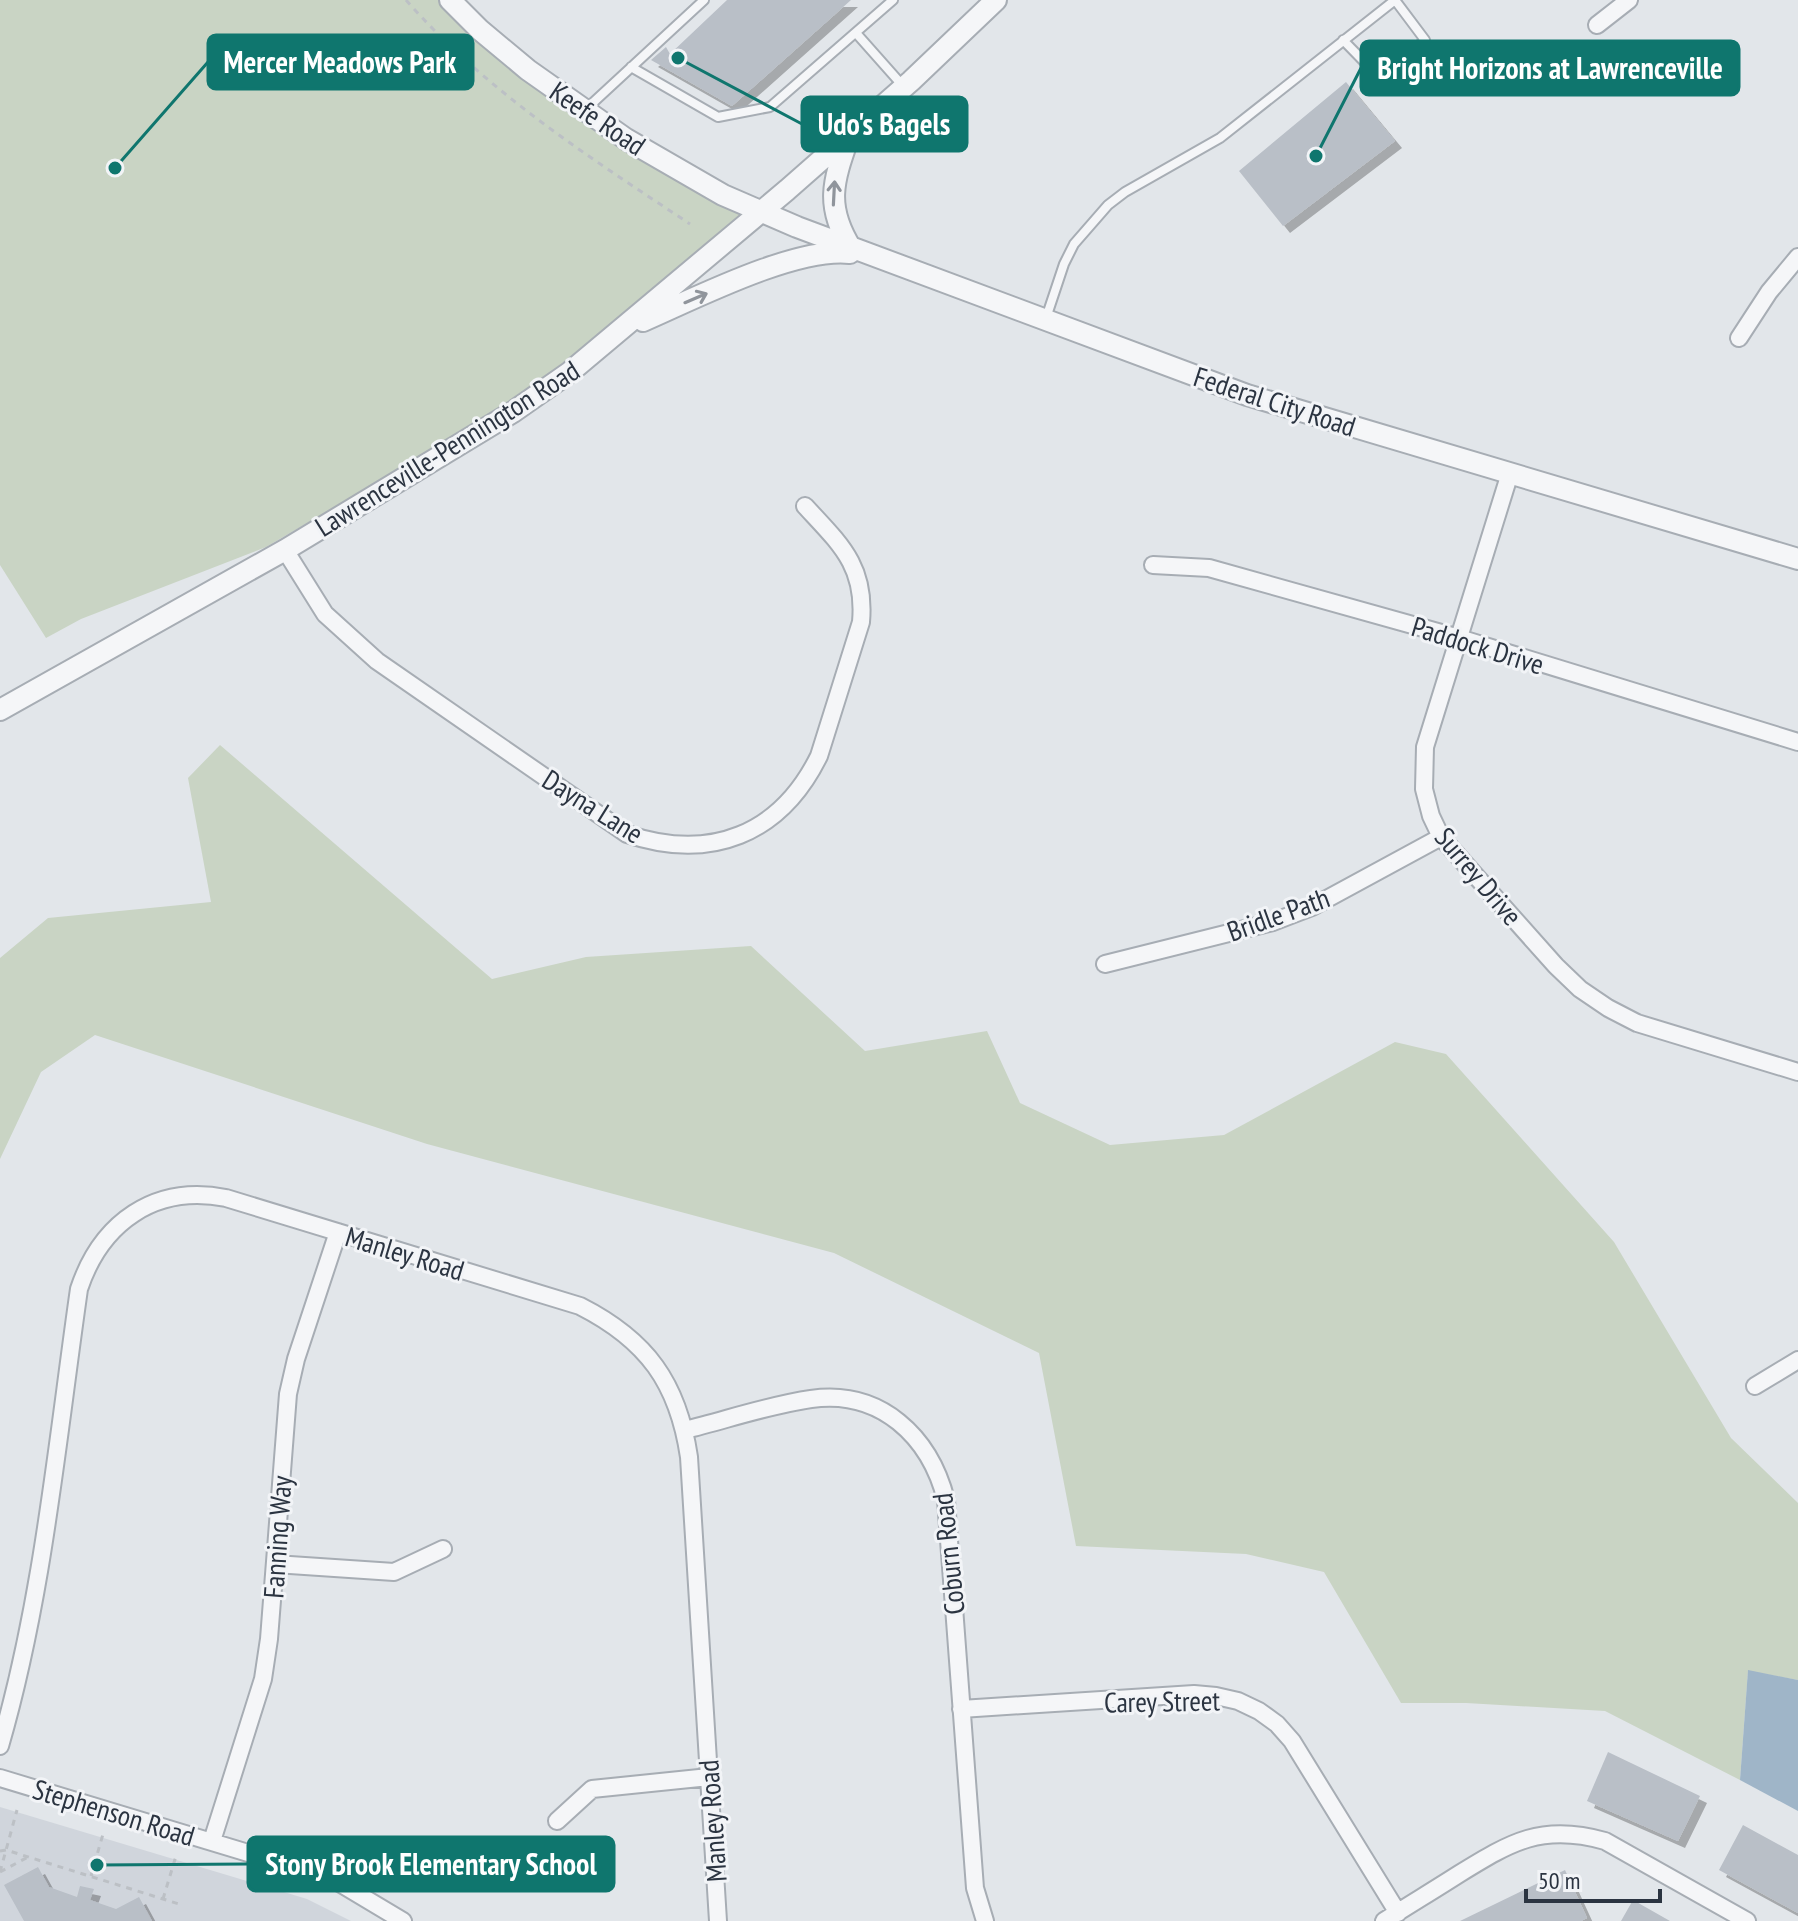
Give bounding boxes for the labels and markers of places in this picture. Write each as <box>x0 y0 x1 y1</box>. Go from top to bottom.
callout: Mercer Meadows Park <box>208 35 473 89</box>
callout: Bright Horizons at Lawrenceville <box>1361 41 1739 95</box>
callout: Udo's Bagels <box>802 97 967 151</box>
callout: Stony Brook Elementary School <box>248 1837 614 1891</box>

